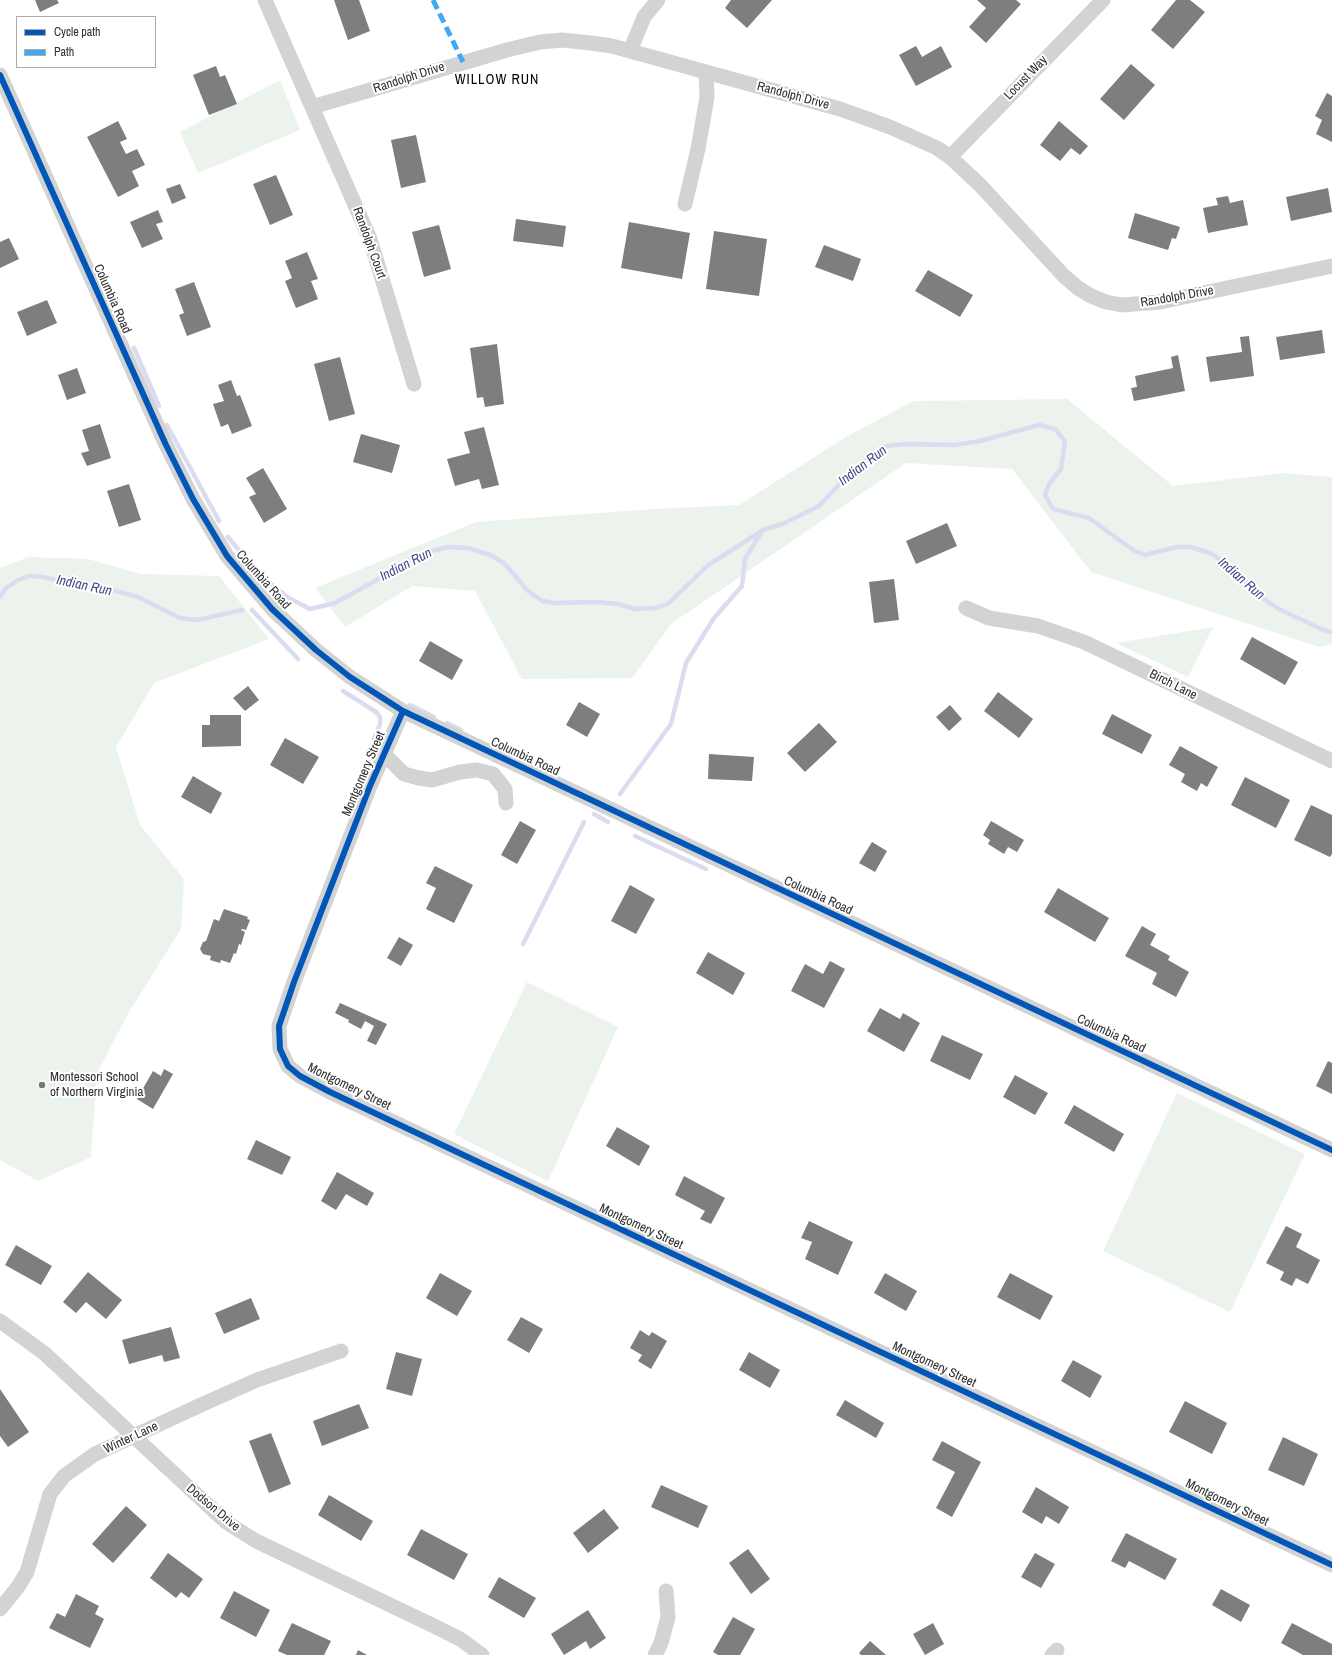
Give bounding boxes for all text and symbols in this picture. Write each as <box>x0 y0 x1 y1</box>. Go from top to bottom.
legend <box>16 16 156 68</box>
text: Cycle path <box>54 24 101 40</box>
text: Path <box>54 44 74 60</box>
street label: Locust Way <box>1001 53 1051 103</box>
street label: Randolph Drive <box>371 59 447 97</box>
district label: WILLOW RUN <box>455 72 539 88</box>
street label: Randolph Drive <box>755 79 831 113</box>
street label: Randolph Court <box>349 205 389 281</box>
street label: Columbia Road <box>90 262 134 336</box>
street label: Randolph Drive <box>1139 283 1215 311</box>
water label: Indian Run <box>836 442 890 490</box>
water label: Indian Run <box>377 545 435 585</box>
street label: Columbia Road <box>232 547 294 613</box>
water label: Indian Run <box>1214 554 1268 604</box>
water label: Indian Run <box>55 572 113 600</box>
street label: Birch Lane <box>1146 666 1200 704</box>
street label: Montgomery Street <box>339 729 389 819</box>
street label: Columbia Road <box>488 734 562 780</box>
street label: Columbia Road <box>781 873 855 919</box>
street label: Columbia Road <box>1074 1011 1148 1057</box>
street label: Montgomery Street <box>305 1060 393 1114</box>
place label: Montessori School of Northern Virginia <box>50 1070 143 1101</box>
marker: Montessori School of Northern Virginia <box>37 1080 47 1090</box>
street label: Montgomery Street <box>597 1201 685 1253</box>
street label: Montgomery Street <box>890 1339 978 1391</box>
street label: Winter Lane <box>101 1419 161 1457</box>
street label: Montgomery Street <box>1183 1476 1271 1530</box>
street label: Dodson Drive <box>183 1481 243 1535</box>

